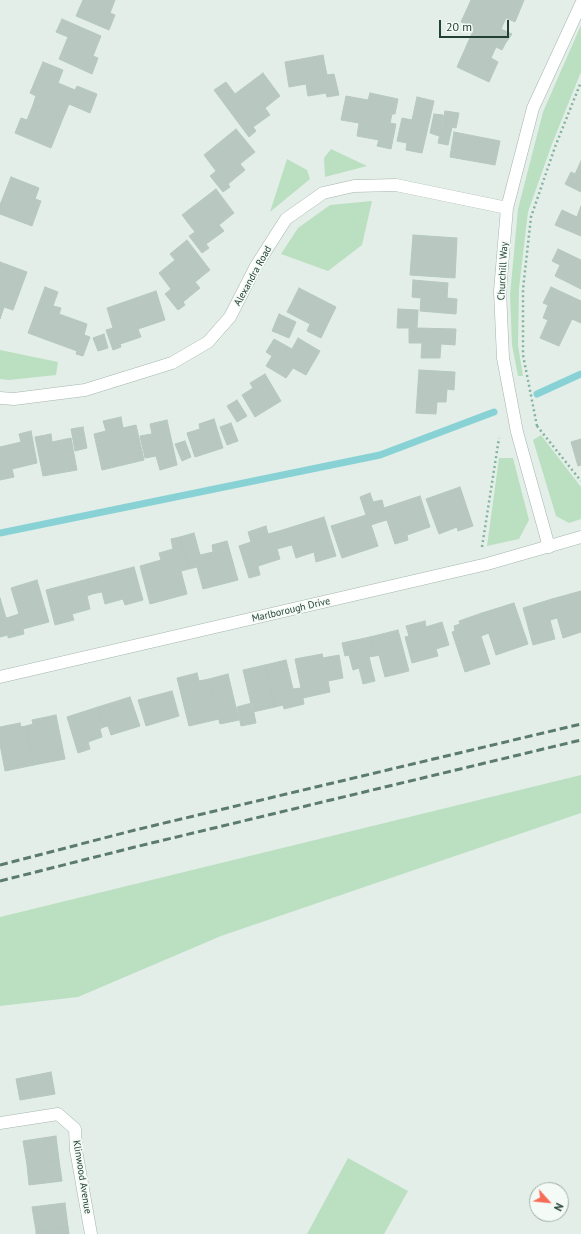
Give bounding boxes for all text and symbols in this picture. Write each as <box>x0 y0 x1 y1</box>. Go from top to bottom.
scale bar <box>441 12 511 38</box>
text: 20 m <box>446 19 472 34</box>
street label: Churchill Way <box>495 241 511 301</box>
street label: Alexandra Road <box>232 244 274 308</box>
street label: Marlborough Drive <box>251 595 331 625</box>
street label: Klinwood Avenue <box>70 1139 94 1215</box>
north arrow <box>529 1182 569 1222</box>
text: N <box>551 1201 567 1213</box>

